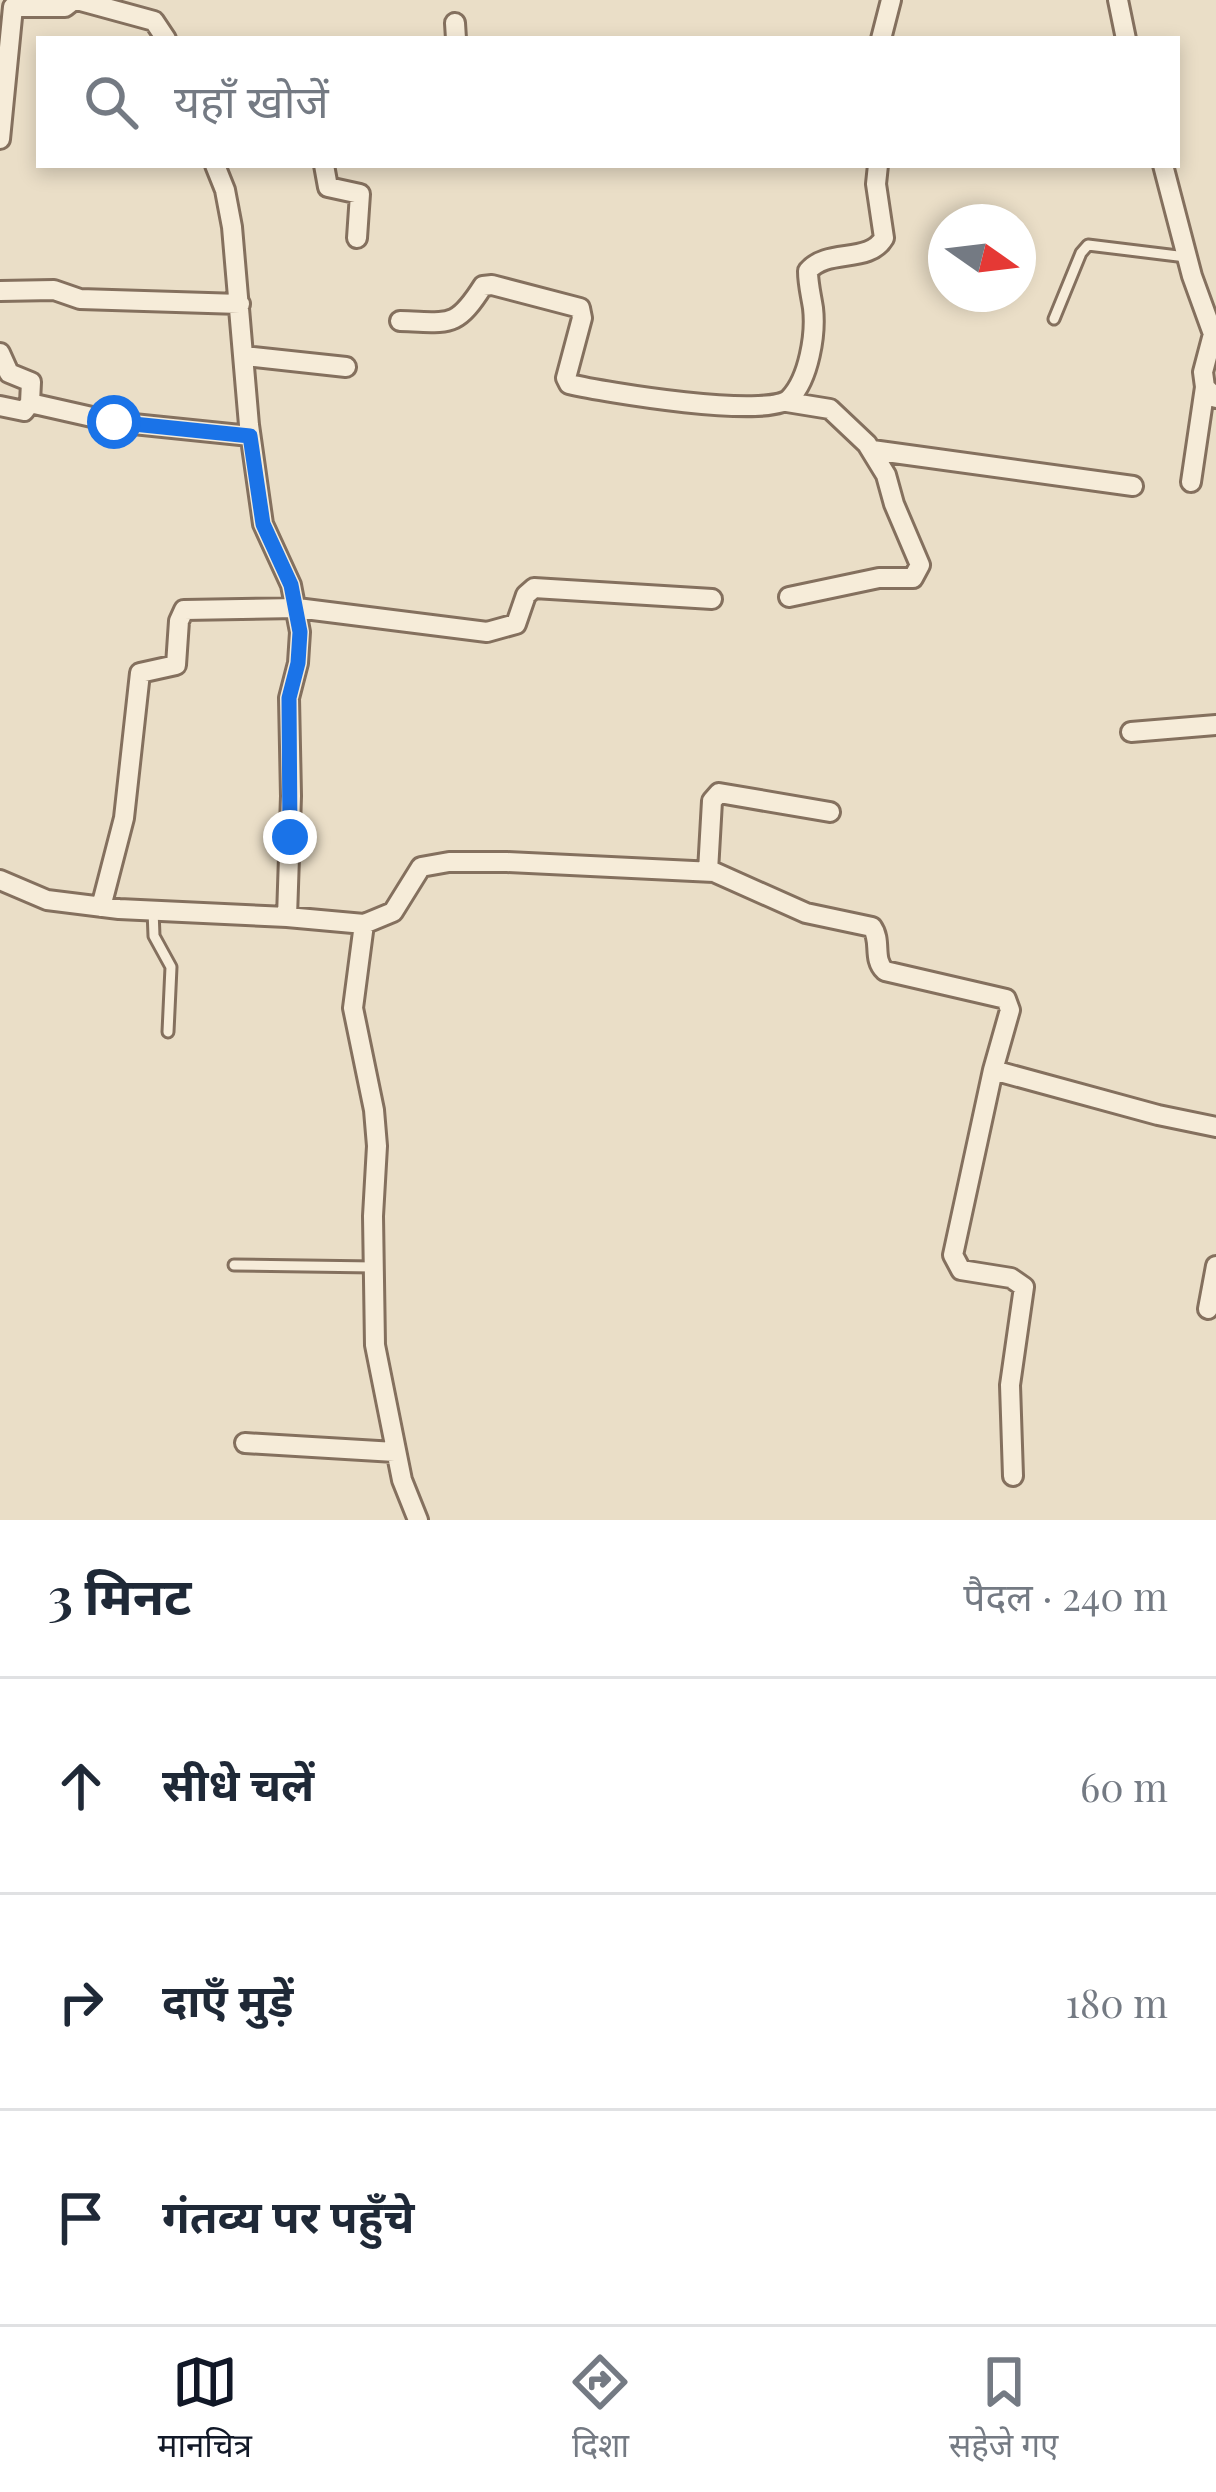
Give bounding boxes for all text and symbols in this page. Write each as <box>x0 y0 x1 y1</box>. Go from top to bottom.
search box <box>36 36 1180 168</box>
icon: search <box>78 69 144 135</box>
text: यहाँ खोजें <box>174 69 329 129</box>
north arrow <box>928 204 1036 312</box>
route start <box>87 395 141 449</box>
route end <box>263 810 317 864</box>
text: 3 मिनट <box>48 1560 192 1628</box>
text: पैदल · 240 m <box>963 1569 1168 1621</box>
text: सीधे चलें <box>162 1752 314 1812</box>
icon: ahead <box>48 1753 114 1819</box>
text: 60 m <box>1080 1760 1168 1812</box>
text: दाएँ मुड़ें <box>162 1968 293 2028</box>
icon: right <box>48 1969 114 2035</box>
text: 180 m <box>1066 1976 1168 2028</box>
text: गंतव्य पर पहुँचे <box>162 2184 414 2244</box>
icon: arrive <box>48 2185 114 2251</box>
tab: मानचित्र <box>158 2349 252 2470</box>
tab: दिशा <box>567 2349 633 2470</box>
tab: सहेजे गए <box>949 2349 1058 2470</box>

